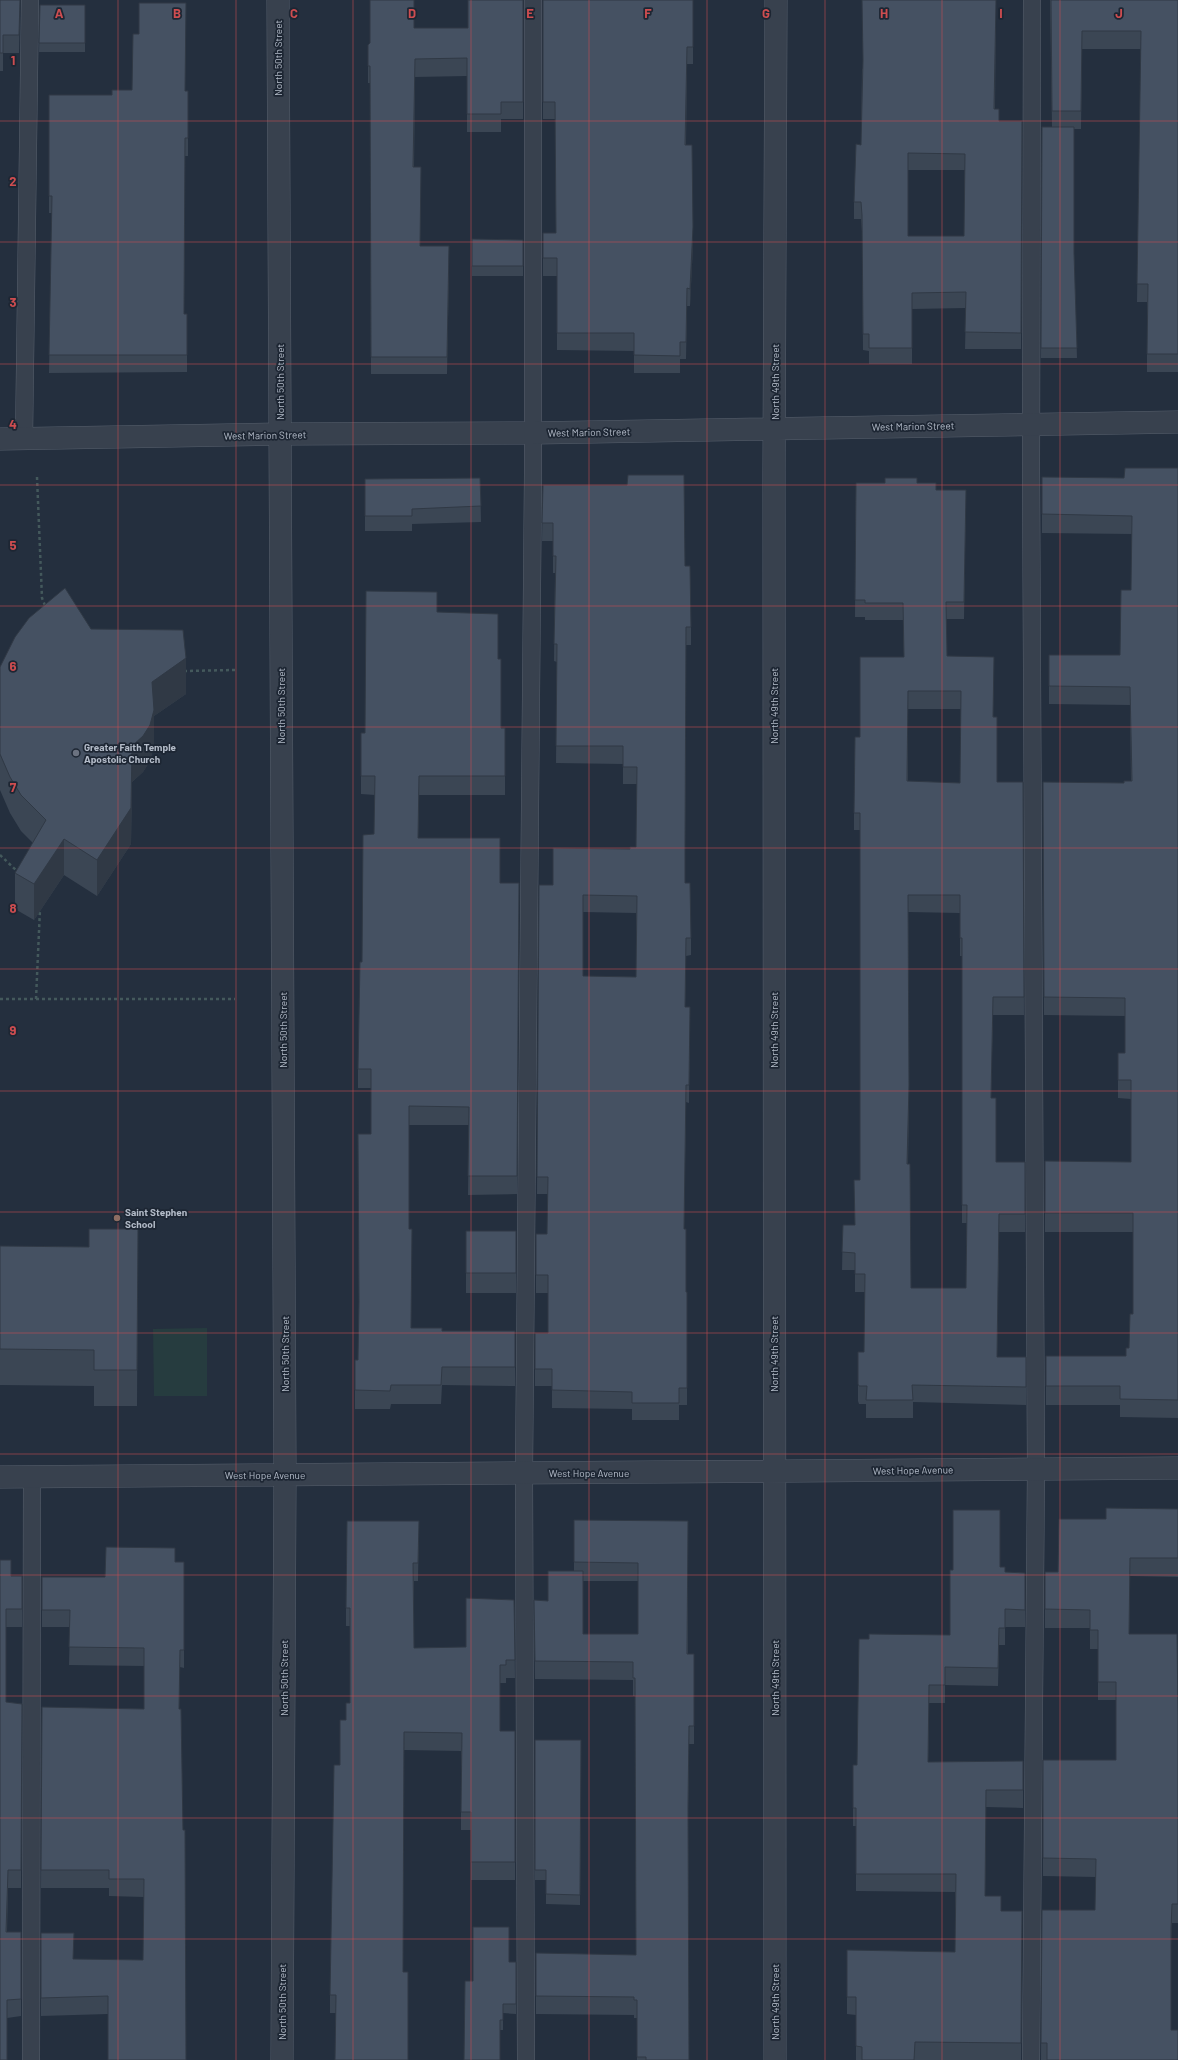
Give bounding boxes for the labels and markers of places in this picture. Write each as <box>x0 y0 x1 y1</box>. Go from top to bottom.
place label: Greater Faith Temple Apostolic Church <box>84 741 177 765</box>
marker: Greater Faith Temple Apostolic Church <box>71 748 81 758</box>
place label: Saint Stephen School <box>125 1206 187 1230</box>
marker: Saint Stephen School <box>112 1213 122 1223</box>

